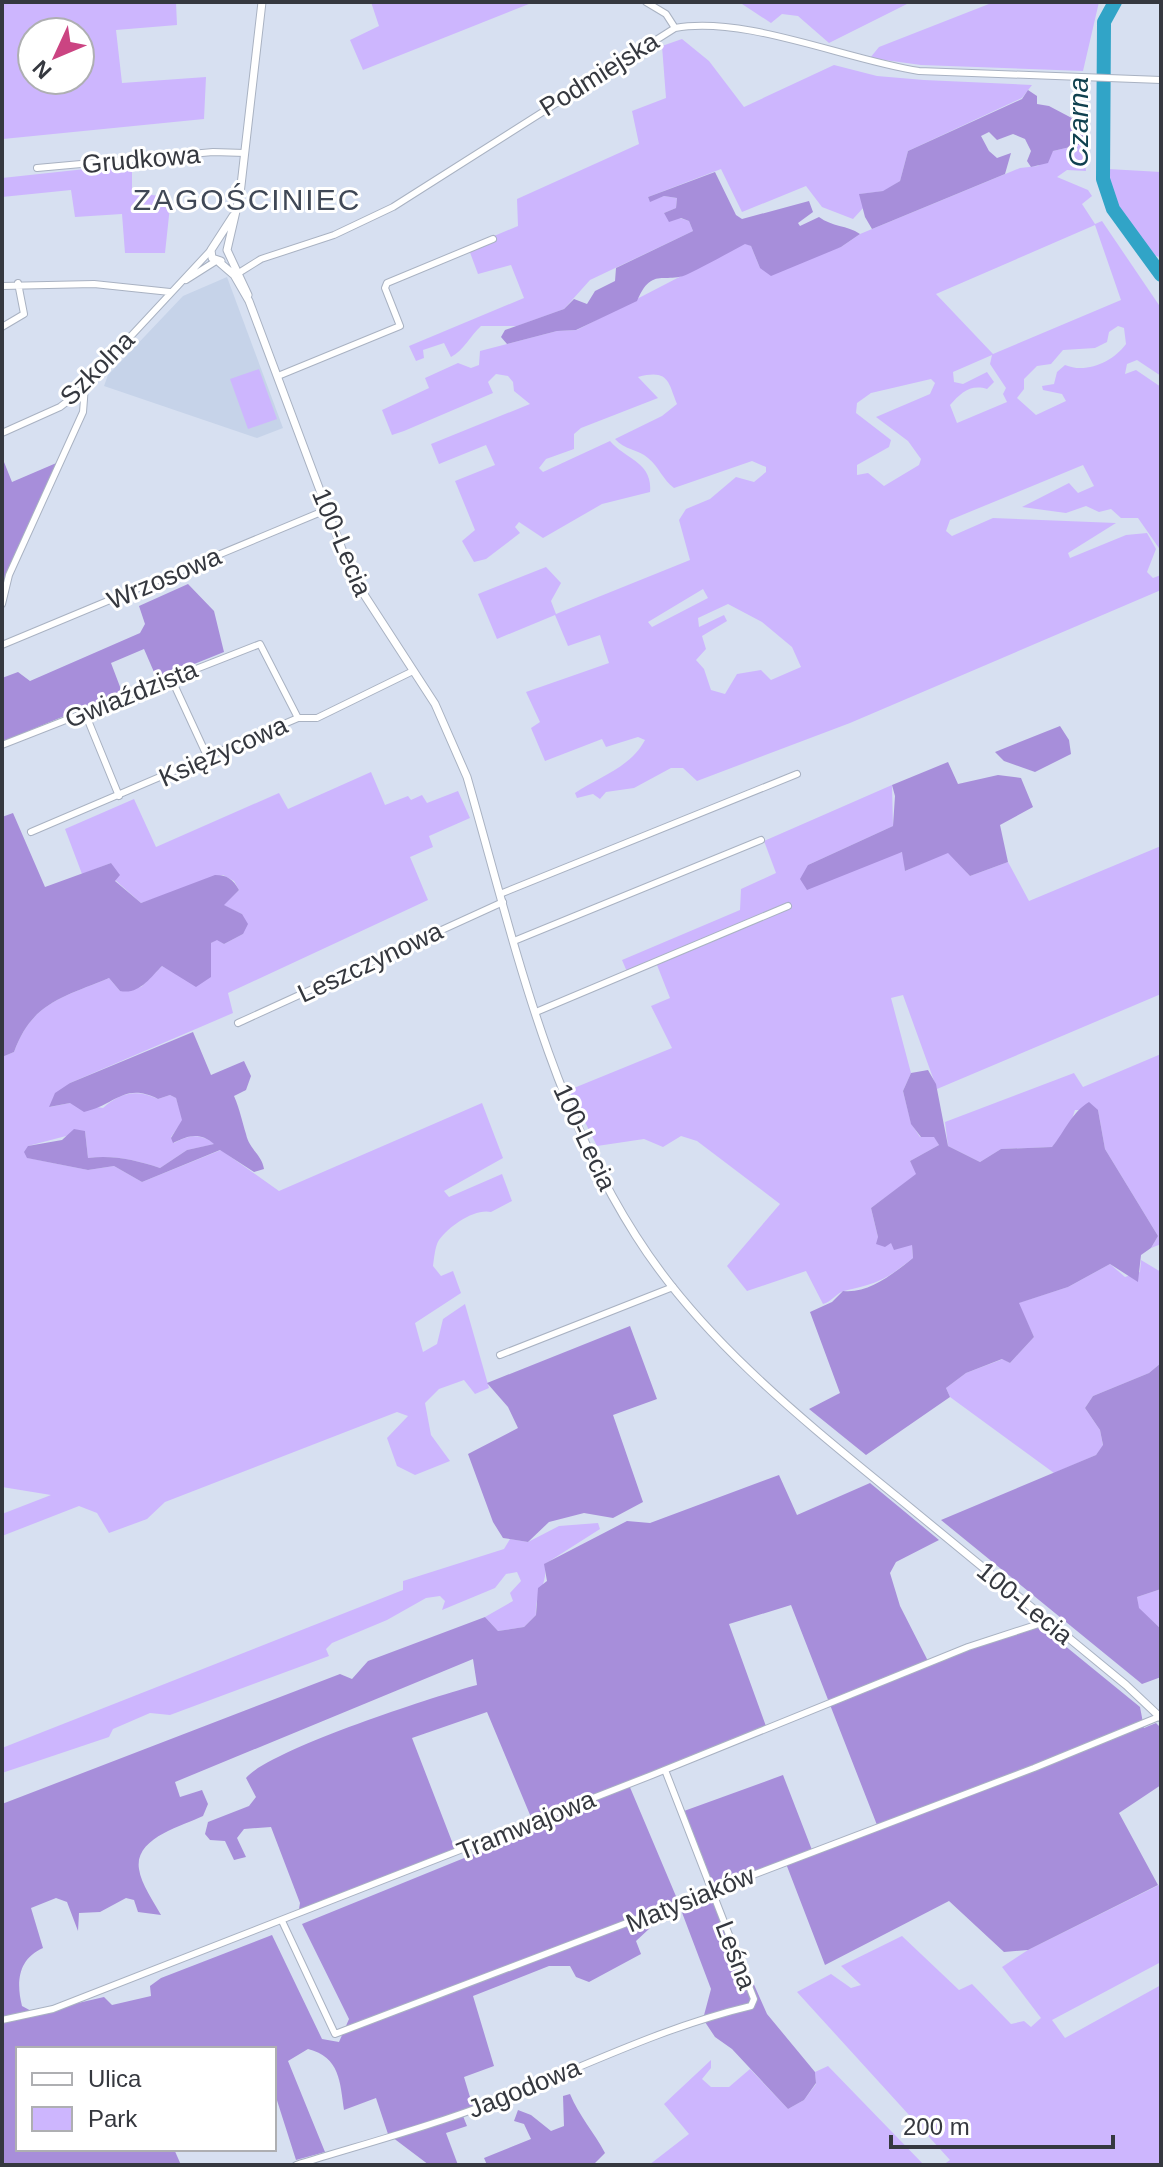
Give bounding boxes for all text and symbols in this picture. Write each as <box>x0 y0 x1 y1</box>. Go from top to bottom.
north arrow <box>16 16 96 96</box>
street label: Podmiejska <box>534 25 664 122</box>
text: N <box>27 55 56 84</box>
water label: Czarna <box>1063 77 1094 167</box>
street label: Grudkowa <box>81 139 202 179</box>
district label: ZAGOŚCINIEC <box>133 183 361 216</box>
street label: Szkolna <box>54 324 141 411</box>
street label: 100-Lecia <box>306 484 378 601</box>
street label: Wrzosowa <box>102 540 226 615</box>
street label: Gwiaździsta <box>60 654 202 734</box>
street label: Księżycowa <box>154 709 292 793</box>
street label: Leszczynowa <box>293 915 448 1009</box>
street label: 100-Lecia <box>547 1079 623 1196</box>
street label: 100-Lecia <box>971 1555 1079 1651</box>
street label: Tramwajowa <box>453 1783 600 1866</box>
street label: Matysiaków <box>621 1860 759 1938</box>
street label: Leśna <box>709 1917 763 1994</box>
legend <box>16 2047 276 2151</box>
street label: Jagodowa <box>463 2052 585 2124</box>
text: Ulica <box>88 2065 142 2092</box>
scale bar <box>891 2099 1113 2149</box>
text: Park <box>88 2105 138 2132</box>
text: 200 m <box>903 2113 970 2140</box>

